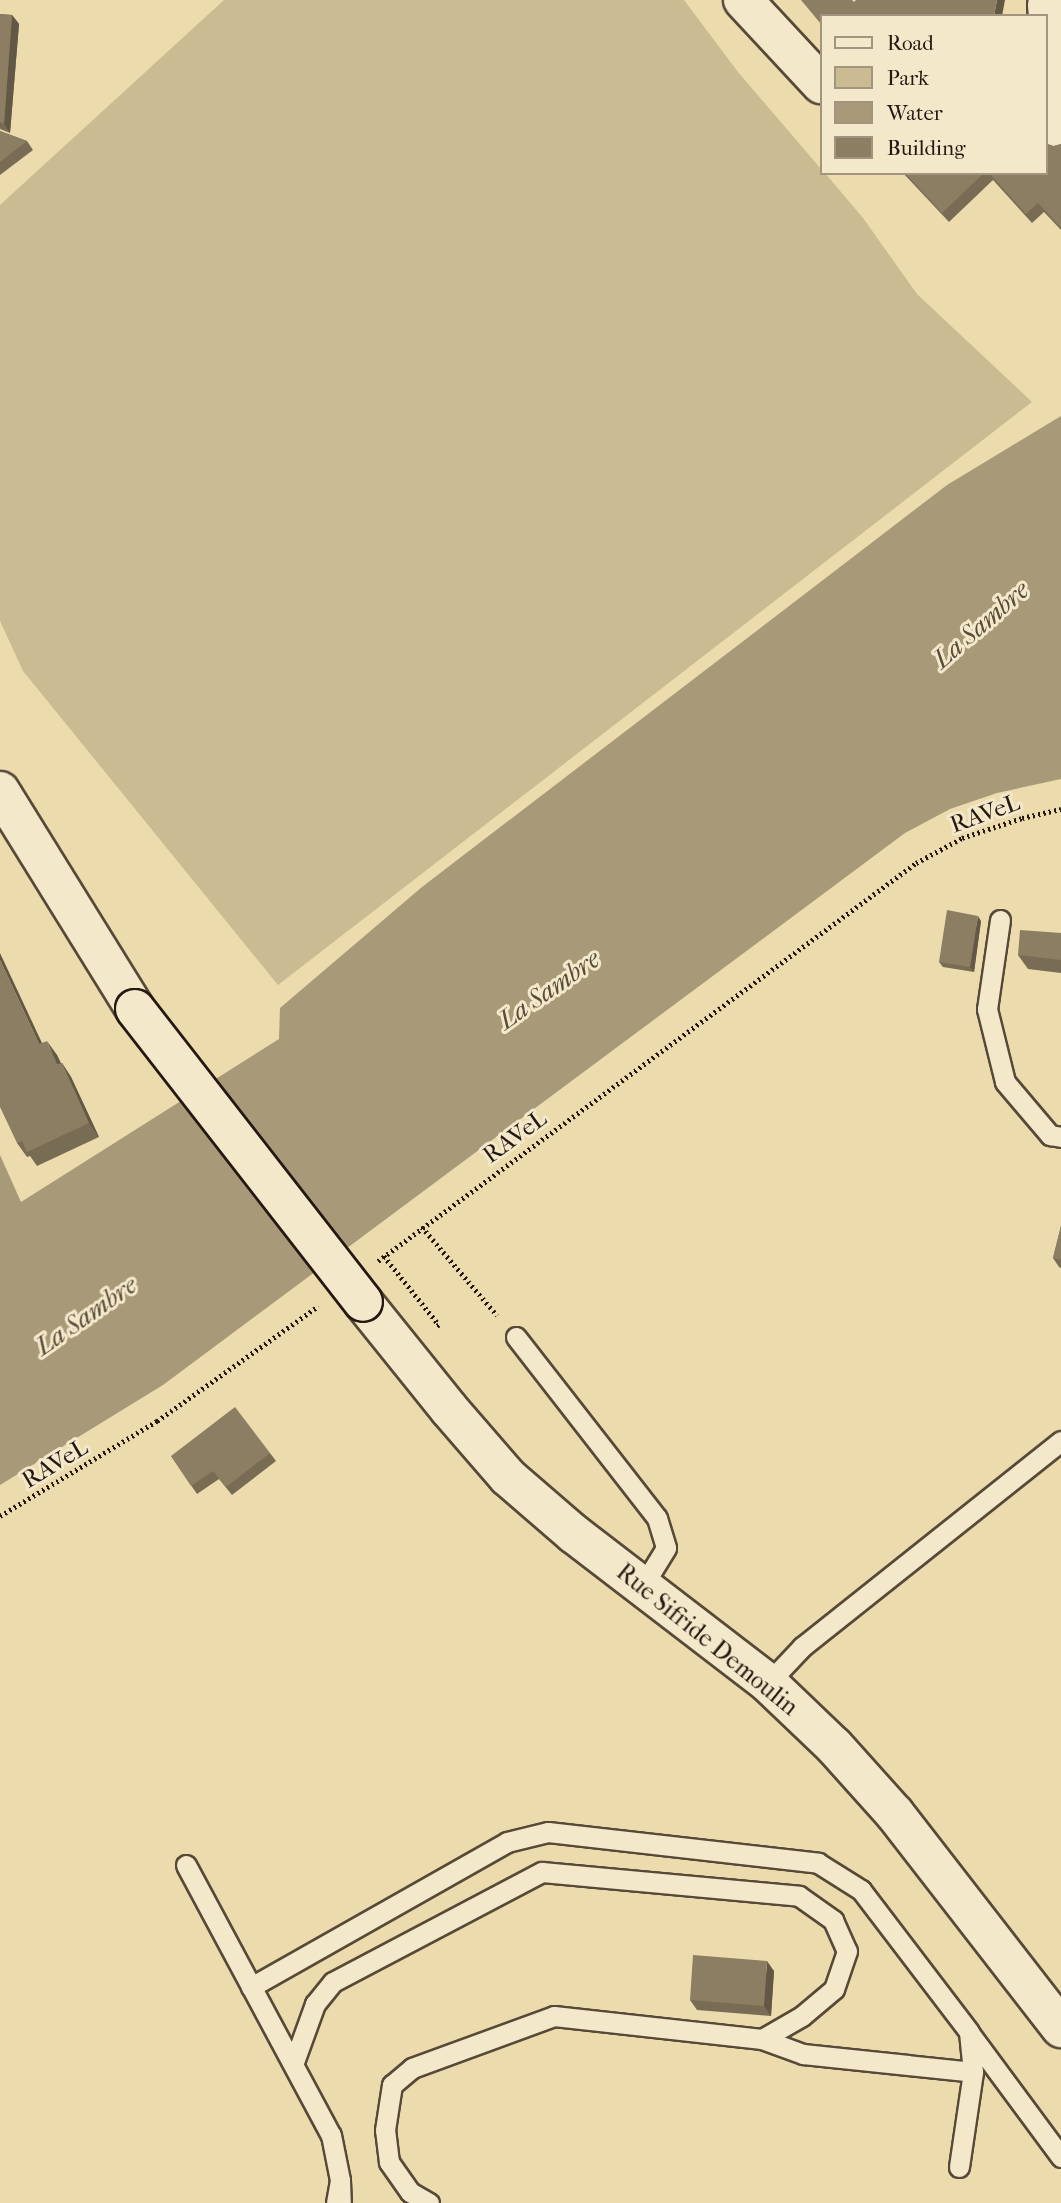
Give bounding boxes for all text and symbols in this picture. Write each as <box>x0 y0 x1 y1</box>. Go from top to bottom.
legend <box>820 14 1047 175</box>
text: Road <box>887 31 934 55</box>
text: Park <box>887 66 929 90</box>
text: Water <box>887 101 943 125</box>
text: Building <box>887 136 965 160</box>
water label: La Sambre <box>927 575 1035 675</box>
street label: RAVeL <box>946 788 1024 840</box>
water label: La Sambre <box>492 944 606 1036</box>
street label: RAVeL <box>477 1104 553 1170</box>
water label: La Sambre <box>29 1270 143 1362</box>
street label: RAVeL <box>17 1433 93 1495</box>
street label: Rue Sifride Demoulin <box>610 1558 804 1722</box>

